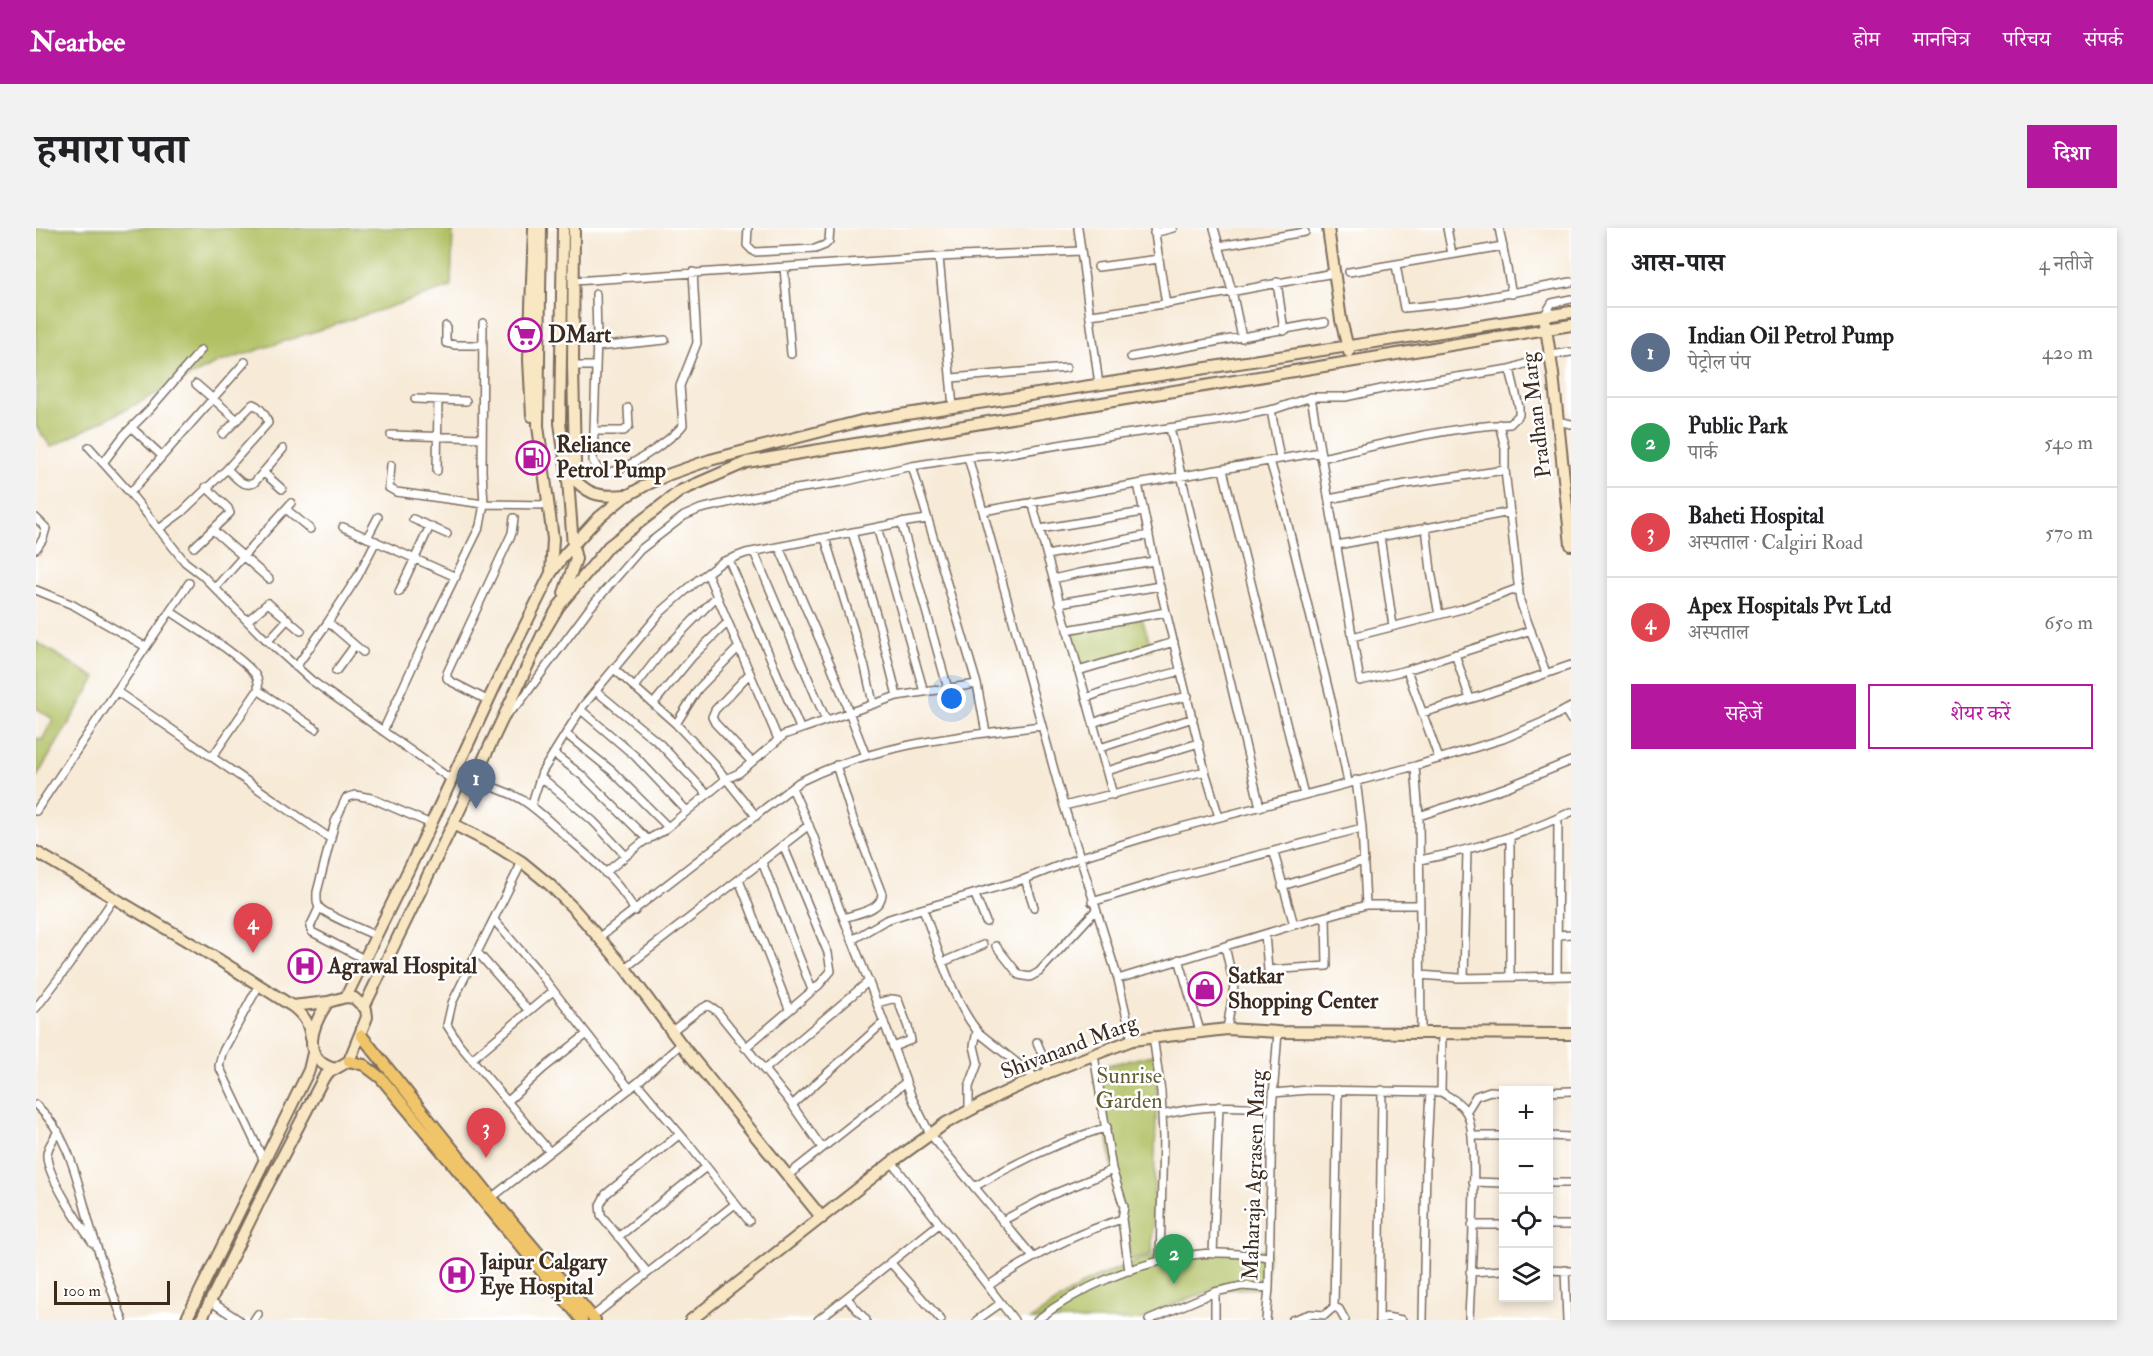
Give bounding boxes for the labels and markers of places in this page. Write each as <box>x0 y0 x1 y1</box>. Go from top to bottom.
supermarket icon: DMart <box>507 317 543 353</box>
place label: DMart <box>548 321 612 349</box>
place label: Reliance Petrol Pump <box>556 431 666 485</box>
fuel station icon: Reliance Petrol Pump <box>515 440 551 476</box>
pin: 1 <box>456 760 496 809</box>
pin: 4 <box>234 904 272 953</box>
hospital icon: Agrawal Hospital <box>287 948 323 984</box>
place label: Agrawal Hospital <box>327 952 477 981</box>
place label: Satkar Shopping Center <box>1228 962 1379 1016</box>
shop icon: Satkar Shopping Center <box>1187 971 1223 1007</box>
pin: 3 <box>466 1108 506 1158</box>
pin: 2 <box>1154 1234 1194 1284</box>
place label: Jaipur Calgary Eye Hospital <box>479 1248 608 1302</box>
hospital icon: Jaipur Calgary Eye Hospital <box>439 1257 475 1293</box>

